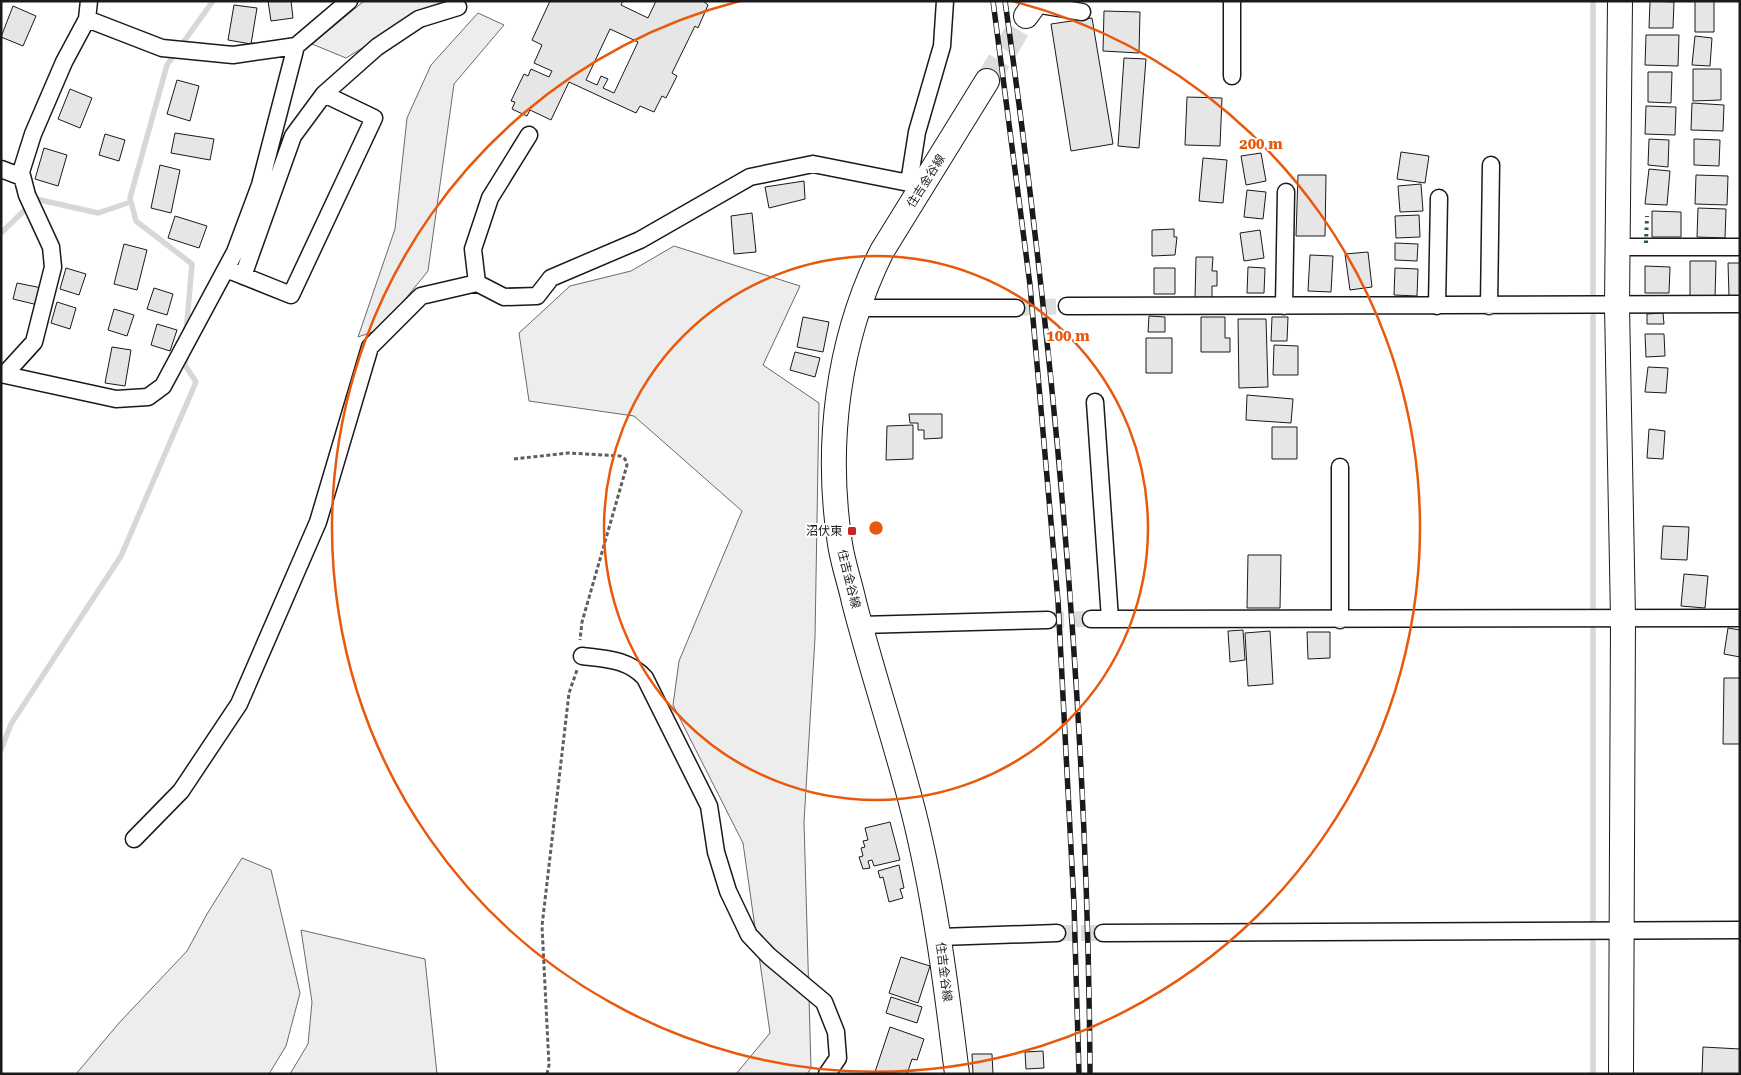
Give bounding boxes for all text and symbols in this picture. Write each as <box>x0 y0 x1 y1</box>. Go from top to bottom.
text: 200 m <box>1239 135 1283 153</box>
street label: 住吉金谷線 <box>904 152 948 210</box>
text: 100 m <box>1046 327 1090 345</box>
centre of rings <box>867 519 885 537</box>
place label: 沼伏東 <box>806 524 842 538</box>
marker: 沼伏東 <box>846 525 858 537</box>
street label: 住吉金谷線 <box>835 548 863 610</box>
street label: 住吉金谷線 <box>933 941 955 1003</box>

